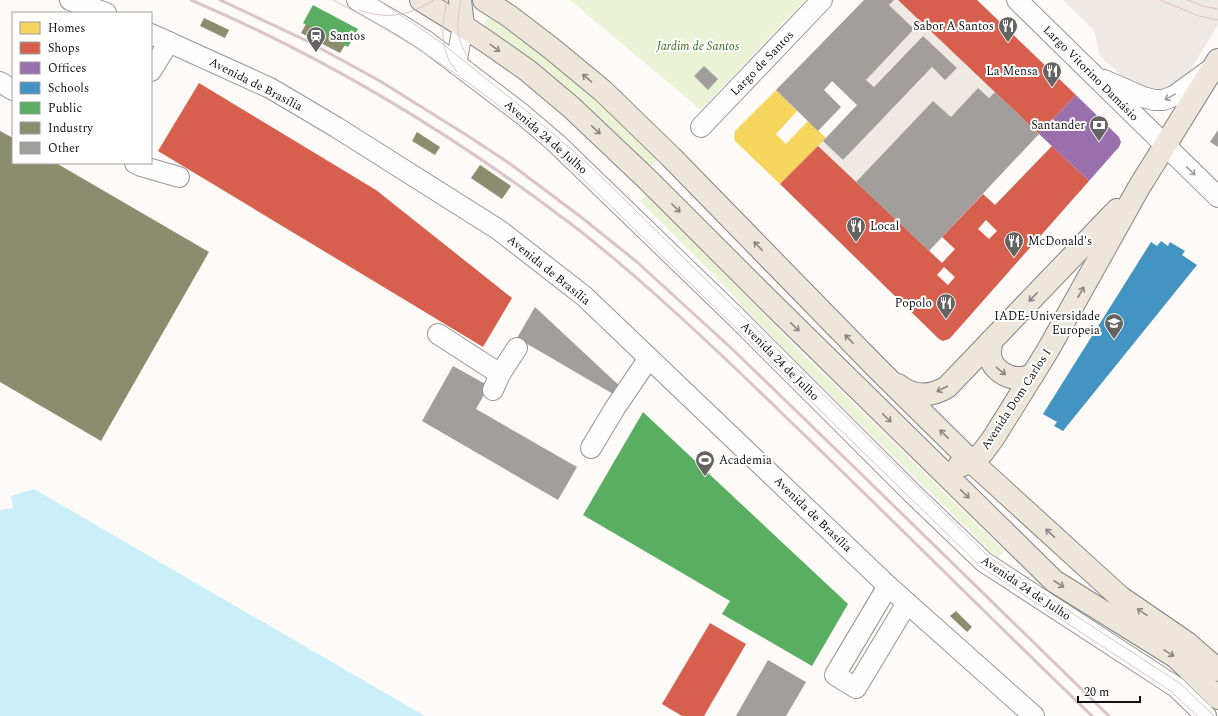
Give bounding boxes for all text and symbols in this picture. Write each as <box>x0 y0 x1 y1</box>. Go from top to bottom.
legend <box>12 12 152 164</box>
restaurant icon: Sabor A Santos <box>997 15 1019 43</box>
place label: Sabor A Santos <box>913 17 994 36</box>
text: Homes <box>48 19 86 38</box>
street label: Largo Vitorino Damásio <box>1038 21 1143 126</box>
station icon: Santos <box>305 25 327 53</box>
street label: Largo de Santos <box>726 26 799 101</box>
place label: Santos <box>330 27 365 46</box>
park label: Jardim de Santos <box>656 37 740 56</box>
text: Shops <box>48 39 80 58</box>
one-way arrow <box>490 44 501 52</box>
street label: Avenida de Brasília <box>206 53 306 116</box>
text: Offices <box>48 59 87 78</box>
restaurant icon: La Mensa <box>1041 60 1063 88</box>
place label: La Mensa <box>986 62 1038 81</box>
one-way arrow <box>582 74 592 83</box>
text: Schools <box>48 79 89 98</box>
one-way arrow <box>1164 93 1176 101</box>
street label: Avenida 24 de Julho <box>500 96 592 179</box>
text: Public <box>48 99 82 118</box>
bank icon: Santander <box>1088 114 1110 142</box>
place label: Santander <box>1031 116 1085 135</box>
text: Industry <box>48 119 94 138</box>
one-way arrow <box>590 126 601 135</box>
text: Other <box>48 139 80 158</box>
one-way arrow <box>1186 167 1196 176</box>
one-way arrow <box>671 203 681 213</box>
restaurant icon: Local <box>845 215 867 243</box>
place label: Local <box>870 217 899 236</box>
restaurant icon: McDonald's <box>1003 230 1025 258</box>
street label: Avenida de Brasília <box>503 231 595 310</box>
place label: McDonald's <box>1028 232 1092 251</box>
one-way arrow <box>753 241 763 251</box>
one-way arrow <box>1077 286 1085 298</box>
restaurant icon: Popolo <box>935 292 957 320</box>
one-way arrow <box>1028 292 1038 302</box>
place label: Popolo <box>895 294 932 313</box>
place label: IADE-Universidade Europeia <box>994 307 1100 340</box>
school or university icon: IADE-Universidade Europeia <box>1103 312 1125 340</box>
street label: Avenida 24 de Julho <box>736 317 824 405</box>
one-way arrow <box>790 322 800 331</box>
one-way arrow <box>844 334 854 344</box>
street label: Avenida Dom Carlos I <box>976 345 1056 454</box>
one-way arrow <box>996 367 1006 376</box>
one-way arrow <box>936 386 948 394</box>
one-way arrow <box>882 413 892 423</box>
one-way arrow <box>940 429 949 439</box>
sports icon: Academia <box>694 449 716 477</box>
place label: Academia <box>719 451 772 470</box>
street label: Avenida de Brasília <box>769 472 856 557</box>
one-way arrow <box>961 489 970 499</box>
one-way arrow <box>1045 528 1055 538</box>
street label: Avenida 24 de Julho <box>977 551 1075 626</box>
one-way arrow <box>1053 580 1064 588</box>
one-way arrow <box>1137 608 1148 616</box>
one-way arrow <box>1163 649 1174 657</box>
scale bar <box>1078 678 1140 704</box>
text: 20 m <box>1084 683 1109 702</box>

